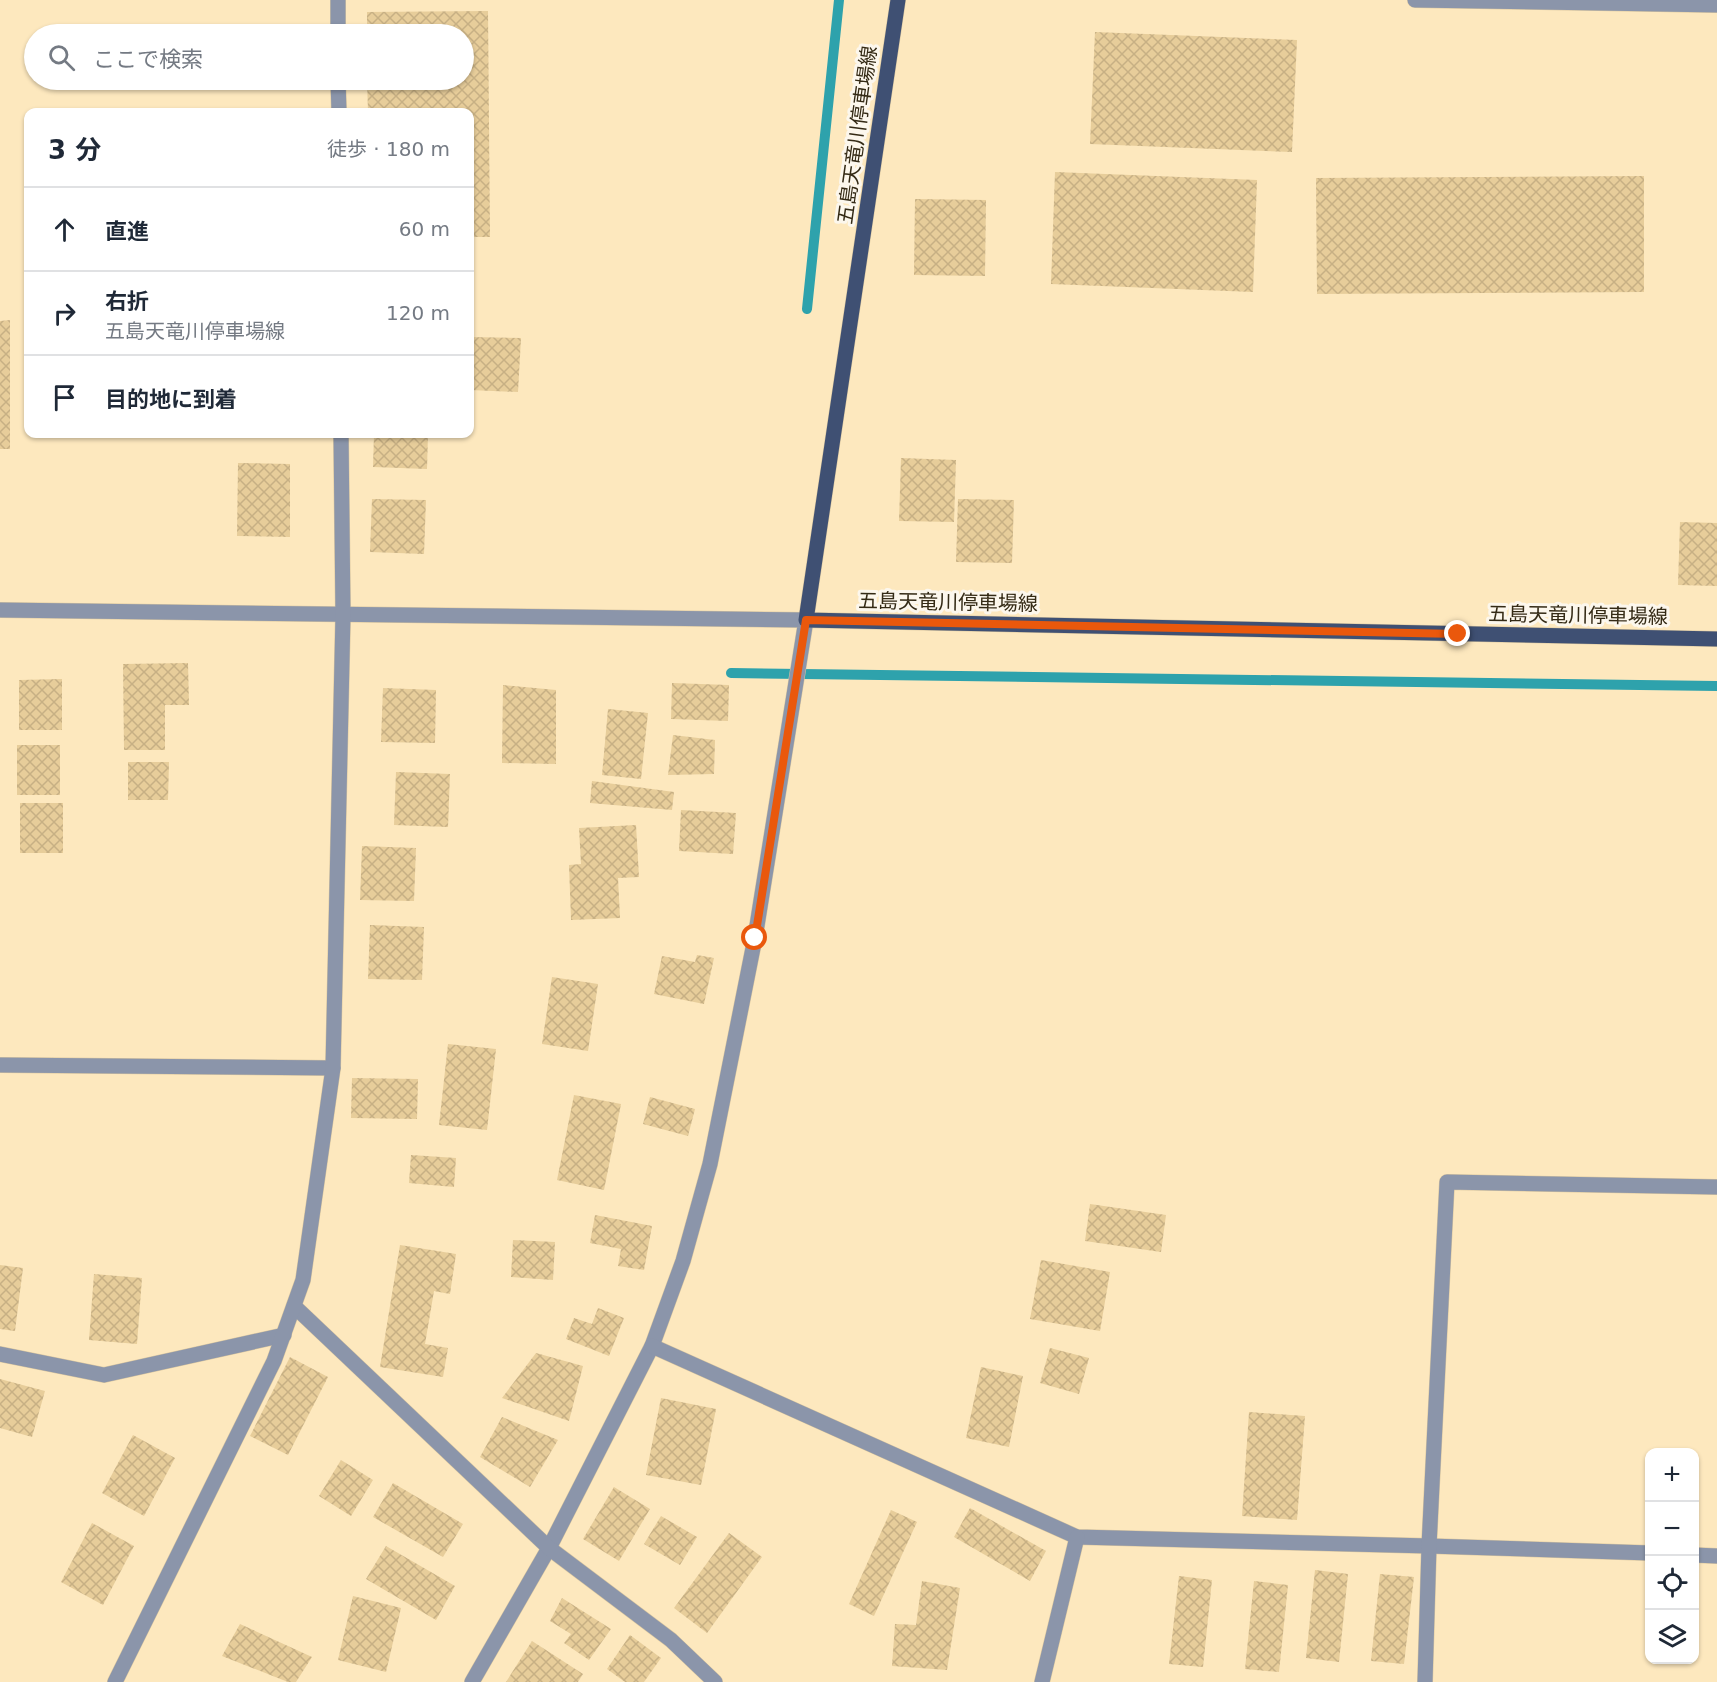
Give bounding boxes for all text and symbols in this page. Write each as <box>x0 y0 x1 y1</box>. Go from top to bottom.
search box <box>24 24 474 90</box>
icon: search <box>45 41 78 74</box>
street label: 五島天竜川停車場線 <box>833 44 881 226</box>
text: ここで検索 <box>93 47 203 72</box>
text: 3 分 <box>48 135 101 165</box>
text: 徒歩 · 180 m <box>327 137 450 161</box>
icon: ahead <box>48 213 81 246</box>
text: 60 m <box>399 217 450 241</box>
text: 直進 <box>105 219 149 244</box>
text: 右折 <box>105 289 149 314</box>
icon: right <box>48 297 81 330</box>
text: 120 m <box>386 301 450 325</box>
text: 五島天竜川停車場線 <box>105 319 285 343</box>
icon: arrive <box>48 381 81 414</box>
text: 目的地に到着 <box>105 387 237 412</box>
street label: 五島天竜川停車場線 <box>858 588 1038 616</box>
street label: 五島天竜川停車場線 <box>1488 601 1668 629</box>
route end <box>1444 620 1470 646</box>
route start <box>741 924 767 950</box>
map controls <box>1645 1448 1699 1664</box>
button: + <box>1645 1448 1699 1502</box>
button: − <box>1645 1502 1699 1556</box>
button: locate <box>1645 1556 1699 1610</box>
button: layers <box>1645 1610 1699 1664</box>

